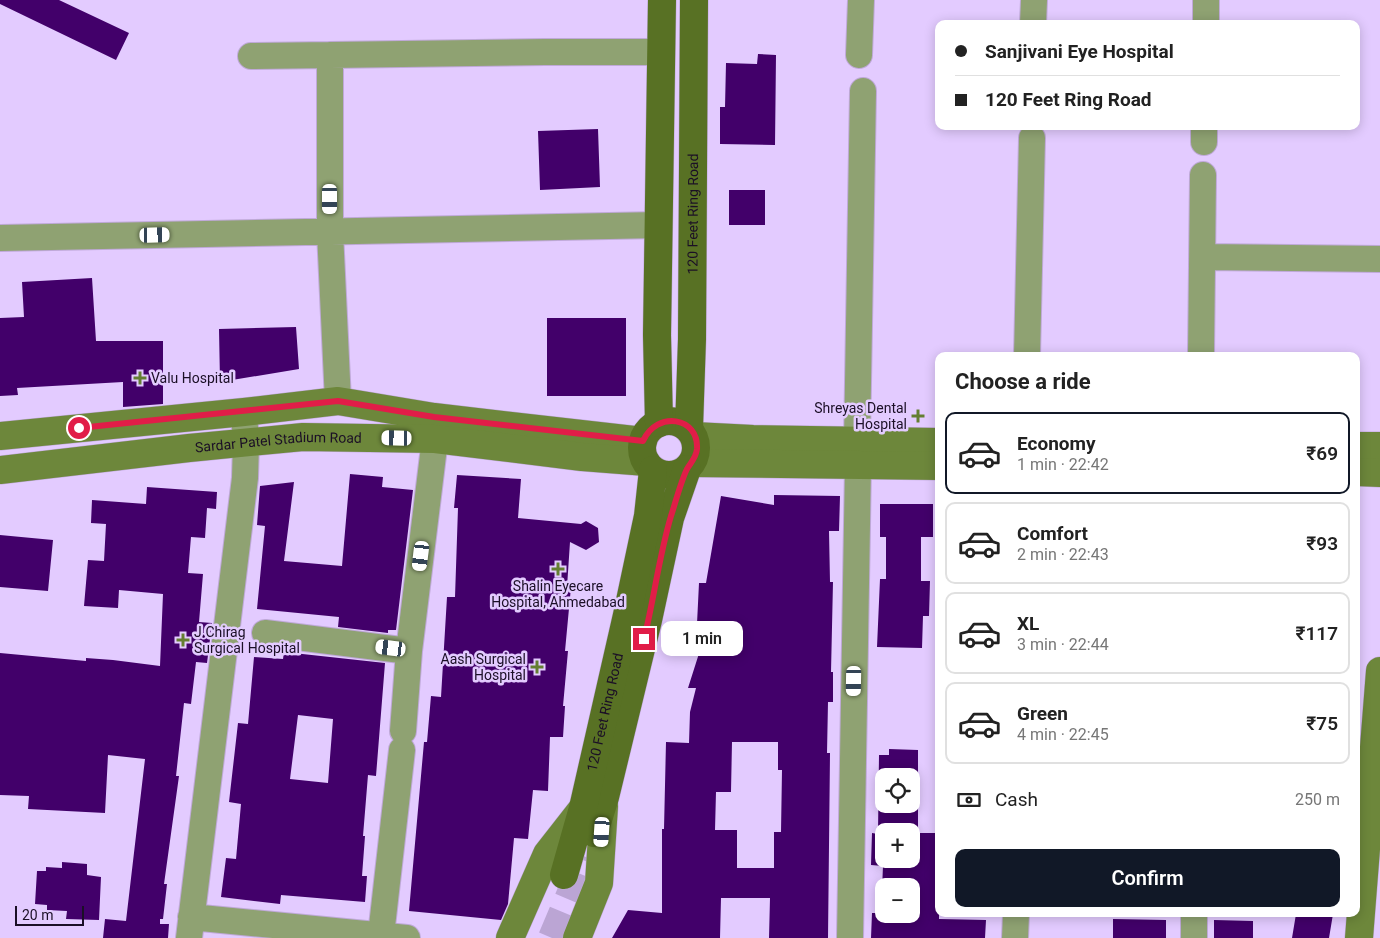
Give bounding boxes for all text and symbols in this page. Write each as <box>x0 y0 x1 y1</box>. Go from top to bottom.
text: Sanjivani Eye Hospital <box>985 40 1174 63</box>
text: 120 Feet Ring Road <box>985 88 1152 111</box>
street label: 120 Feet Ring Road <box>684 154 701 275</box>
car <box>322 184 337 214</box>
car <box>139 227 170 243</box>
text: Choose a ride <box>955 369 1091 394</box>
place label: Valu Hospital <box>151 370 234 386</box>
marker: Valu Hospital <box>133 371 147 385</box>
place label: Shreyas Dental Hospital <box>814 400 907 432</box>
marker: Shreyas Dental Hospital <box>911 409 925 423</box>
route start <box>68 417 90 439</box>
street label: Sardar Patel Stadium Road <box>194 429 362 455</box>
car <box>381 430 412 446</box>
icon: car <box>957 431 1002 476</box>
text: Economy <box>1017 432 1096 455</box>
text: ₹69 <box>1306 442 1338 465</box>
text: 1 min · 22:42 <box>1017 455 1109 474</box>
icon: car <box>957 521 1002 566</box>
text: Comfort <box>1017 522 1088 545</box>
text: ₹93 <box>1306 532 1338 555</box>
car <box>411 540 430 572</box>
text: 2 min · 22:43 <box>1017 545 1109 564</box>
marker: Shalin Eyecare Hospital, Ahmedabad <box>551 562 565 576</box>
place label: Shalin Eyecare Hospital, Ahmedabad <box>491 578 625 610</box>
icon: car <box>957 611 1002 656</box>
text: XL <box>1017 612 1039 635</box>
callout: 1 min <box>662 622 744 656</box>
text: ₹117 <box>1295 622 1338 645</box>
place label: J.Chirag Surgical Hospital <box>194 624 300 656</box>
route end <box>633 628 655 650</box>
text: 1 min <box>682 629 722 648</box>
marker: J.Chirag Surgical Hospital <box>176 633 190 647</box>
text: 3 min · 22:44 <box>1017 635 1109 654</box>
car <box>375 639 406 657</box>
place label: Aash Surgical Hospital <box>441 651 526 683</box>
street label: 120 Feet Ring Road <box>584 651 626 773</box>
marker: Aash Surgical Hospital <box>530 660 544 674</box>
car <box>846 666 861 696</box>
icon: car <box>957 701 1002 746</box>
text: Green <box>1017 702 1068 725</box>
text: ₹75 <box>1306 712 1338 735</box>
text: 4 min · 22:45 <box>1017 725 1109 744</box>
map controls <box>875 768 920 923</box>
button: locate <box>875 768 920 813</box>
icon: cash <box>955 786 983 814</box>
text: Cash <box>995 788 1038 811</box>
text: 250 m <box>1295 790 1340 809</box>
car <box>593 817 610 847</box>
button: + <box>875 823 920 868</box>
button: Confirm <box>955 849 1340 907</box>
button: − <box>875 878 920 923</box>
scale bar <box>15 903 84 926</box>
text: 20 m <box>22 907 54 923</box>

